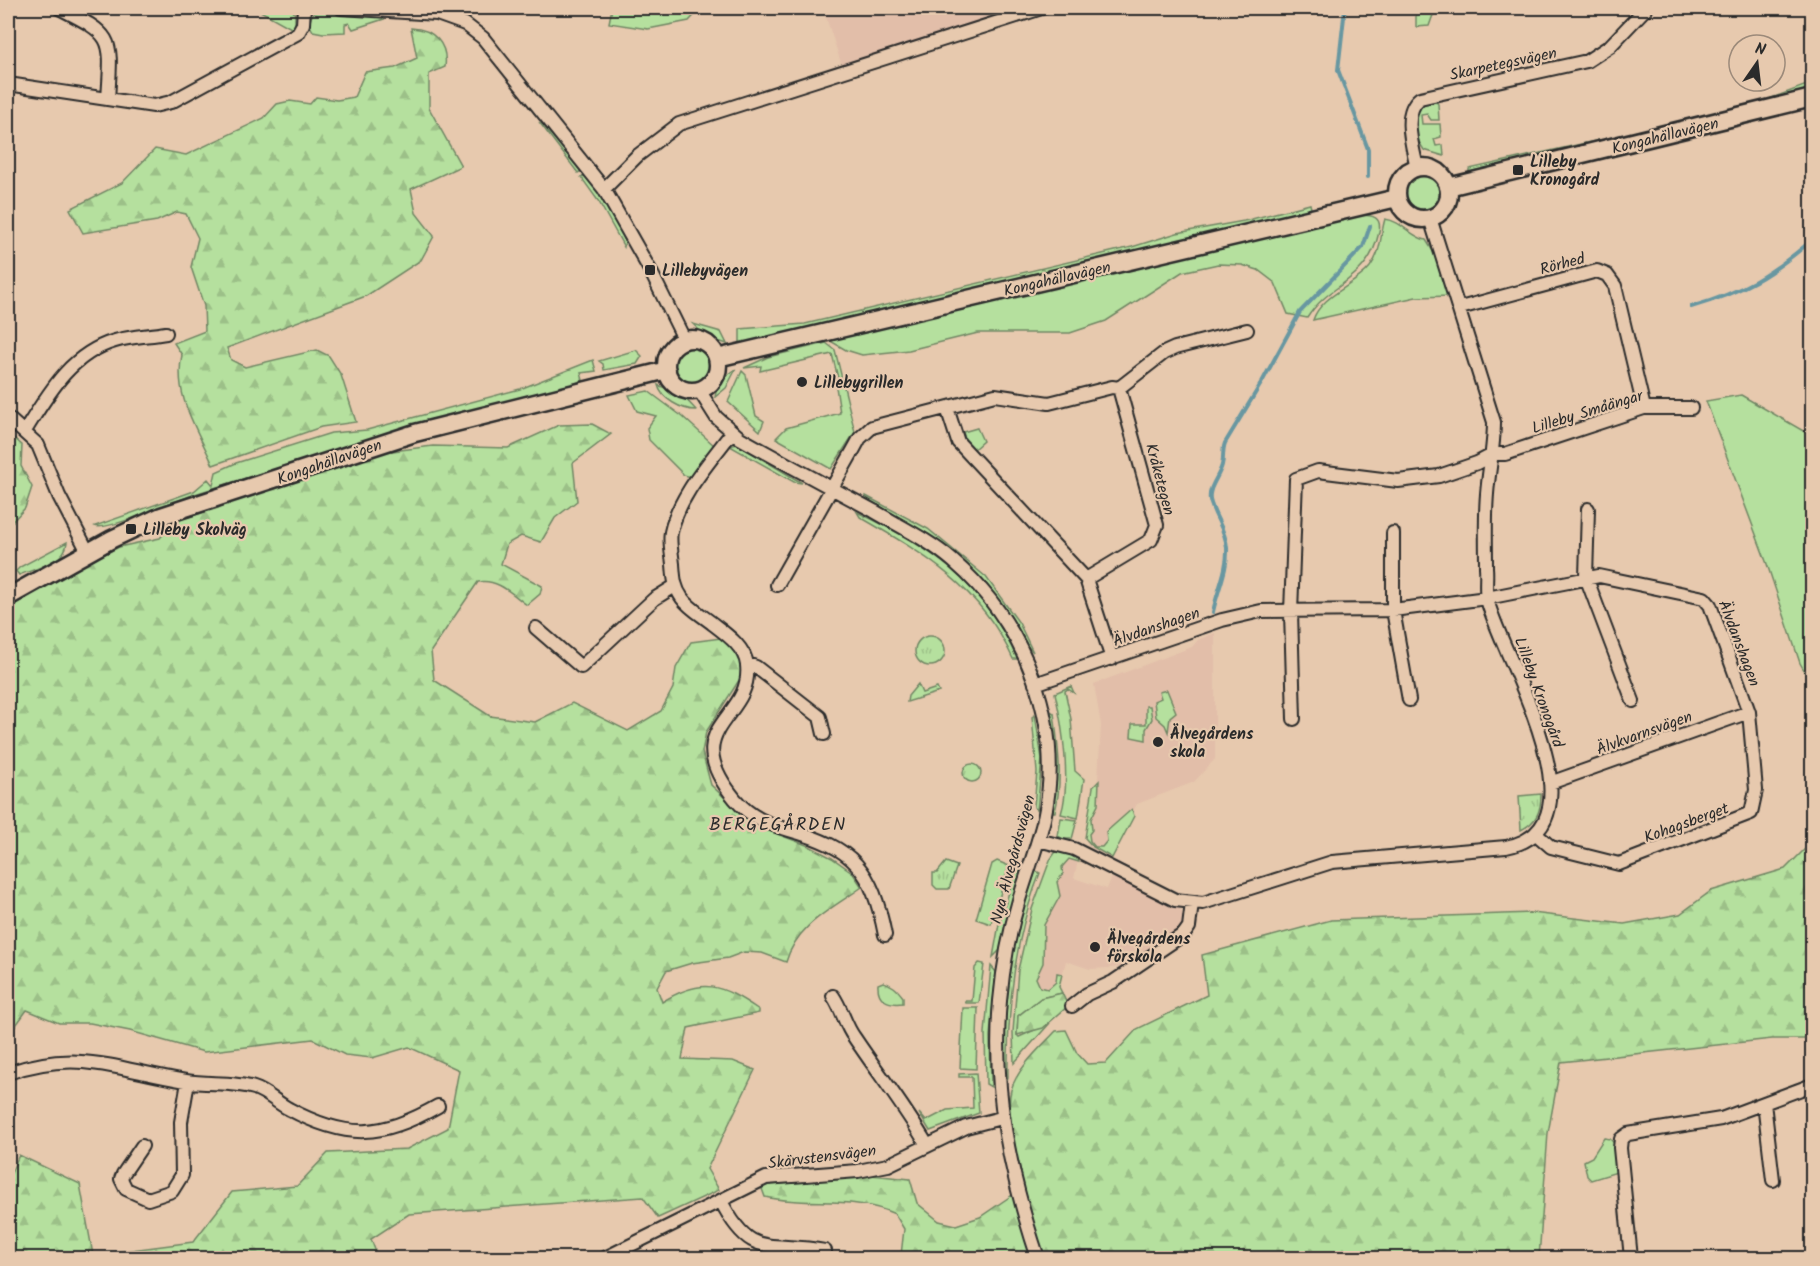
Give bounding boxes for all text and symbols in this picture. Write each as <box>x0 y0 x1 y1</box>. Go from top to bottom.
north arrow <box>1727 33 1787 93</box>
text: N <box>1752 37 1768 63</box>
street label: Skarpetegsvägen <box>1447 41 1559 88</box>
street label: Kongahällavägen <box>1609 111 1721 162</box>
place label: Lilleby Kronogård <box>1530 150 1600 193</box>
marker: Lilleby Kronogård <box>1511 163 1525 177</box>
street label: Rörhed <box>1537 246 1589 282</box>
street label: Kongahällavägen <box>1001 255 1113 304</box>
place label: Lillebyvägen <box>662 259 748 284</box>
marker: Lillebyvägen <box>643 263 657 277</box>
place label: Lillebygrillen <box>814 371 904 396</box>
marker: Lillebygrillen <box>795 375 809 389</box>
street label: Lilleby Småängar <box>1529 383 1648 441</box>
street label: Kongahällavägen <box>274 433 385 492</box>
street label: Kråketegen <box>1138 441 1181 518</box>
place label: Lilleby Skolväg <box>143 518 247 543</box>
marker: Lilleby Skolväg <box>124 522 138 536</box>
street label: Älvdanshagen <box>1711 597 1767 690</box>
street label: Älvdanshagen <box>1110 601 1203 654</box>
street label: Lilleby Kronogård <box>1507 634 1571 752</box>
street label: Älvkvarnsvägen <box>1593 704 1696 762</box>
place label: Älvegårdens skola <box>1170 722 1254 765</box>
marker: Älvegårdens skola <box>1151 735 1165 749</box>
street label: Nya Älvegårdsvägen <box>984 792 1043 927</box>
street label: Kohagsberget <box>1640 796 1733 850</box>
district label: BERGEGÅRDEN <box>709 811 847 840</box>
place label: Älvegårdens förskola <box>1107 927 1191 970</box>
marker: Älvegårdens förskola <box>1088 940 1102 954</box>
street label: Skärvstensvägen <box>767 1138 878 1177</box>

